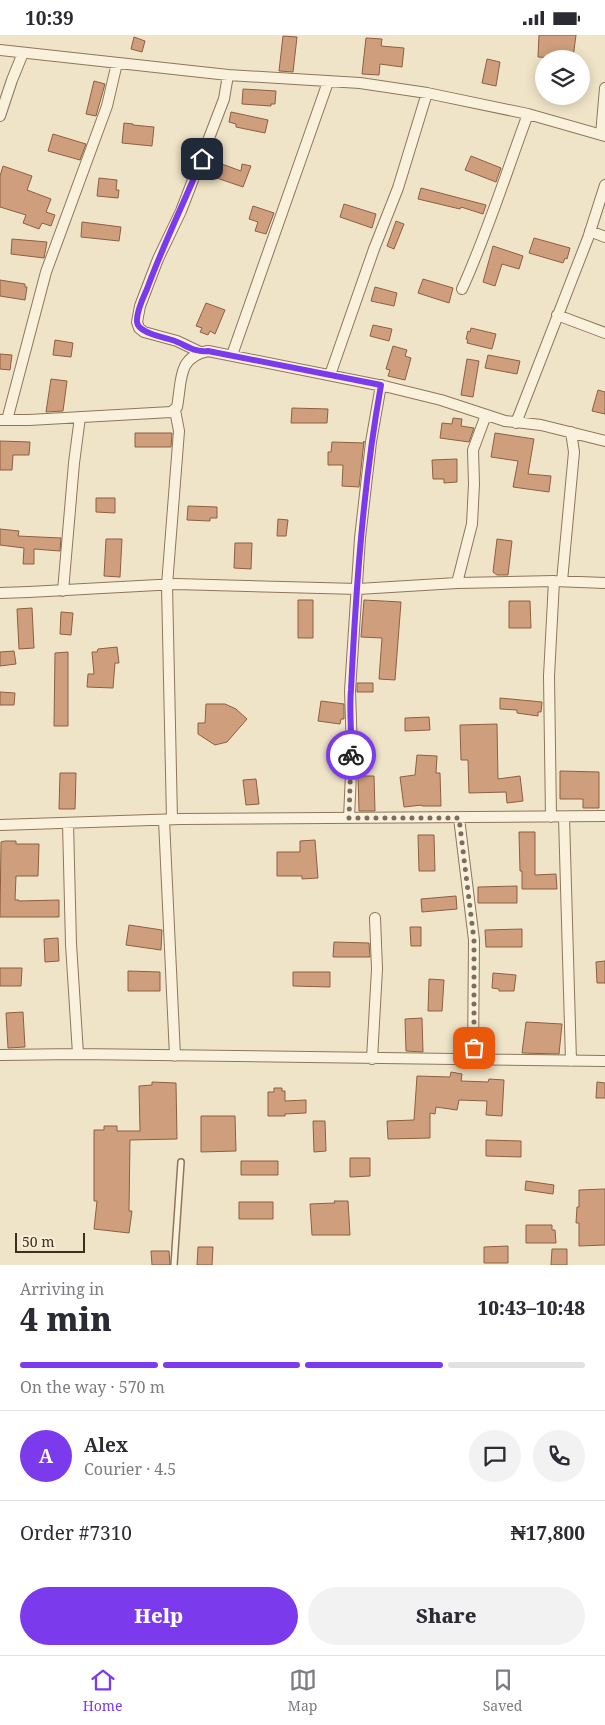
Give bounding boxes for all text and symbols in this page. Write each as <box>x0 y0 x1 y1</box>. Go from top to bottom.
text: 10:39 <box>25 5 74 31</box>
map controls <box>535 50 590 105</box>
button: layers <box>535 50 590 105</box>
pin <box>181 138 223 180</box>
icon: home <box>188 145 216 173</box>
courier <box>326 730 376 780</box>
icon: bike <box>337 741 365 769</box>
pin <box>453 1027 495 1069</box>
icon: bag <box>460 1034 488 1062</box>
scale bar <box>15 1230 85 1253</box>
text: 50 m <box>22 1232 55 1251</box>
text: Arriving in <box>20 1278 104 1300</box>
text: 10:43–10:48 <box>477 1295 585 1321</box>
text: 4 min <box>20 1297 112 1340</box>
text: On the way · 570 m <box>20 1376 165 1398</box>
button: chat <box>469 1430 521 1482</box>
button: phone <box>533 1430 585 1482</box>
text: Alex <box>84 1432 128 1458</box>
text: A <box>39 1443 53 1469</box>
text: Courier · 4.5 <box>84 1458 176 1480</box>
text: Order #7310 <box>20 1520 132 1546</box>
text: ₦17,800 <box>511 1520 585 1546</box>
button: Help <box>20 1587 298 1645</box>
button: Share <box>308 1587 585 1645</box>
tab: Home <box>83 1666 123 1715</box>
tab: Map <box>288 1666 317 1715</box>
tab: Saved <box>483 1666 522 1715</box>

